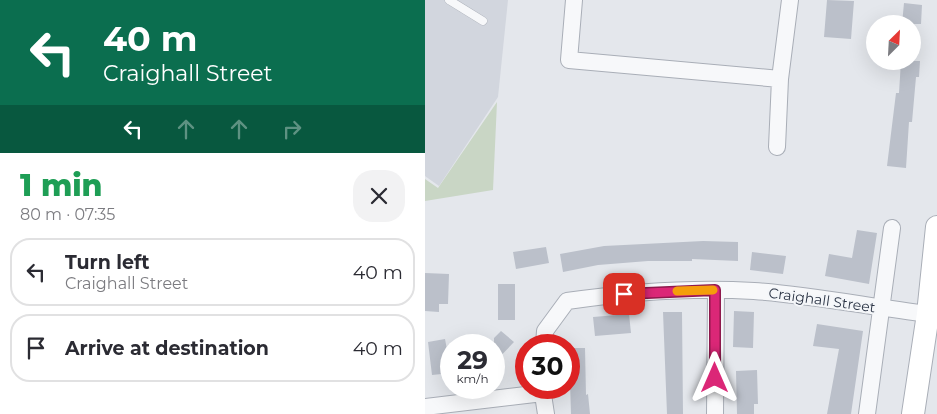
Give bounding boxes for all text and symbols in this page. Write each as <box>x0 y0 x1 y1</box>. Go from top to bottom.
north arrow <box>866 15 921 70</box>
map controls <box>866 15 921 70</box>
text: 40 m <box>103 17 198 60</box>
icon: left <box>20 20 85 85</box>
text: Craighall Street <box>103 60 272 87</box>
icon: left <box>119 115 147 143</box>
icon: ahead <box>172 115 200 143</box>
icon: ahead <box>225 115 253 143</box>
icon: right <box>278 115 306 143</box>
text: 1 min <box>20 167 103 204</box>
button: close <box>353 170 405 222</box>
text: 80 m · 07:35 <box>20 205 115 224</box>
text: Turn left <box>65 251 150 274</box>
icon: left <box>22 258 50 286</box>
text: 40 m <box>353 261 403 284</box>
pin <box>603 273 645 315</box>
text: Craighall Street <box>65 274 188 293</box>
icon: arrive <box>610 280 638 308</box>
street label: Craighall Street <box>767 284 877 316</box>
icon: arrive <box>22 334 50 362</box>
speed limit sign: 30 <box>515 334 580 399</box>
text: Arrive at destination <box>65 337 269 360</box>
text: 40 m <box>353 337 403 360</box>
text: 29 <box>457 345 488 375</box>
position arrow <box>688 351 740 403</box>
text: km/h <box>456 371 489 386</box>

